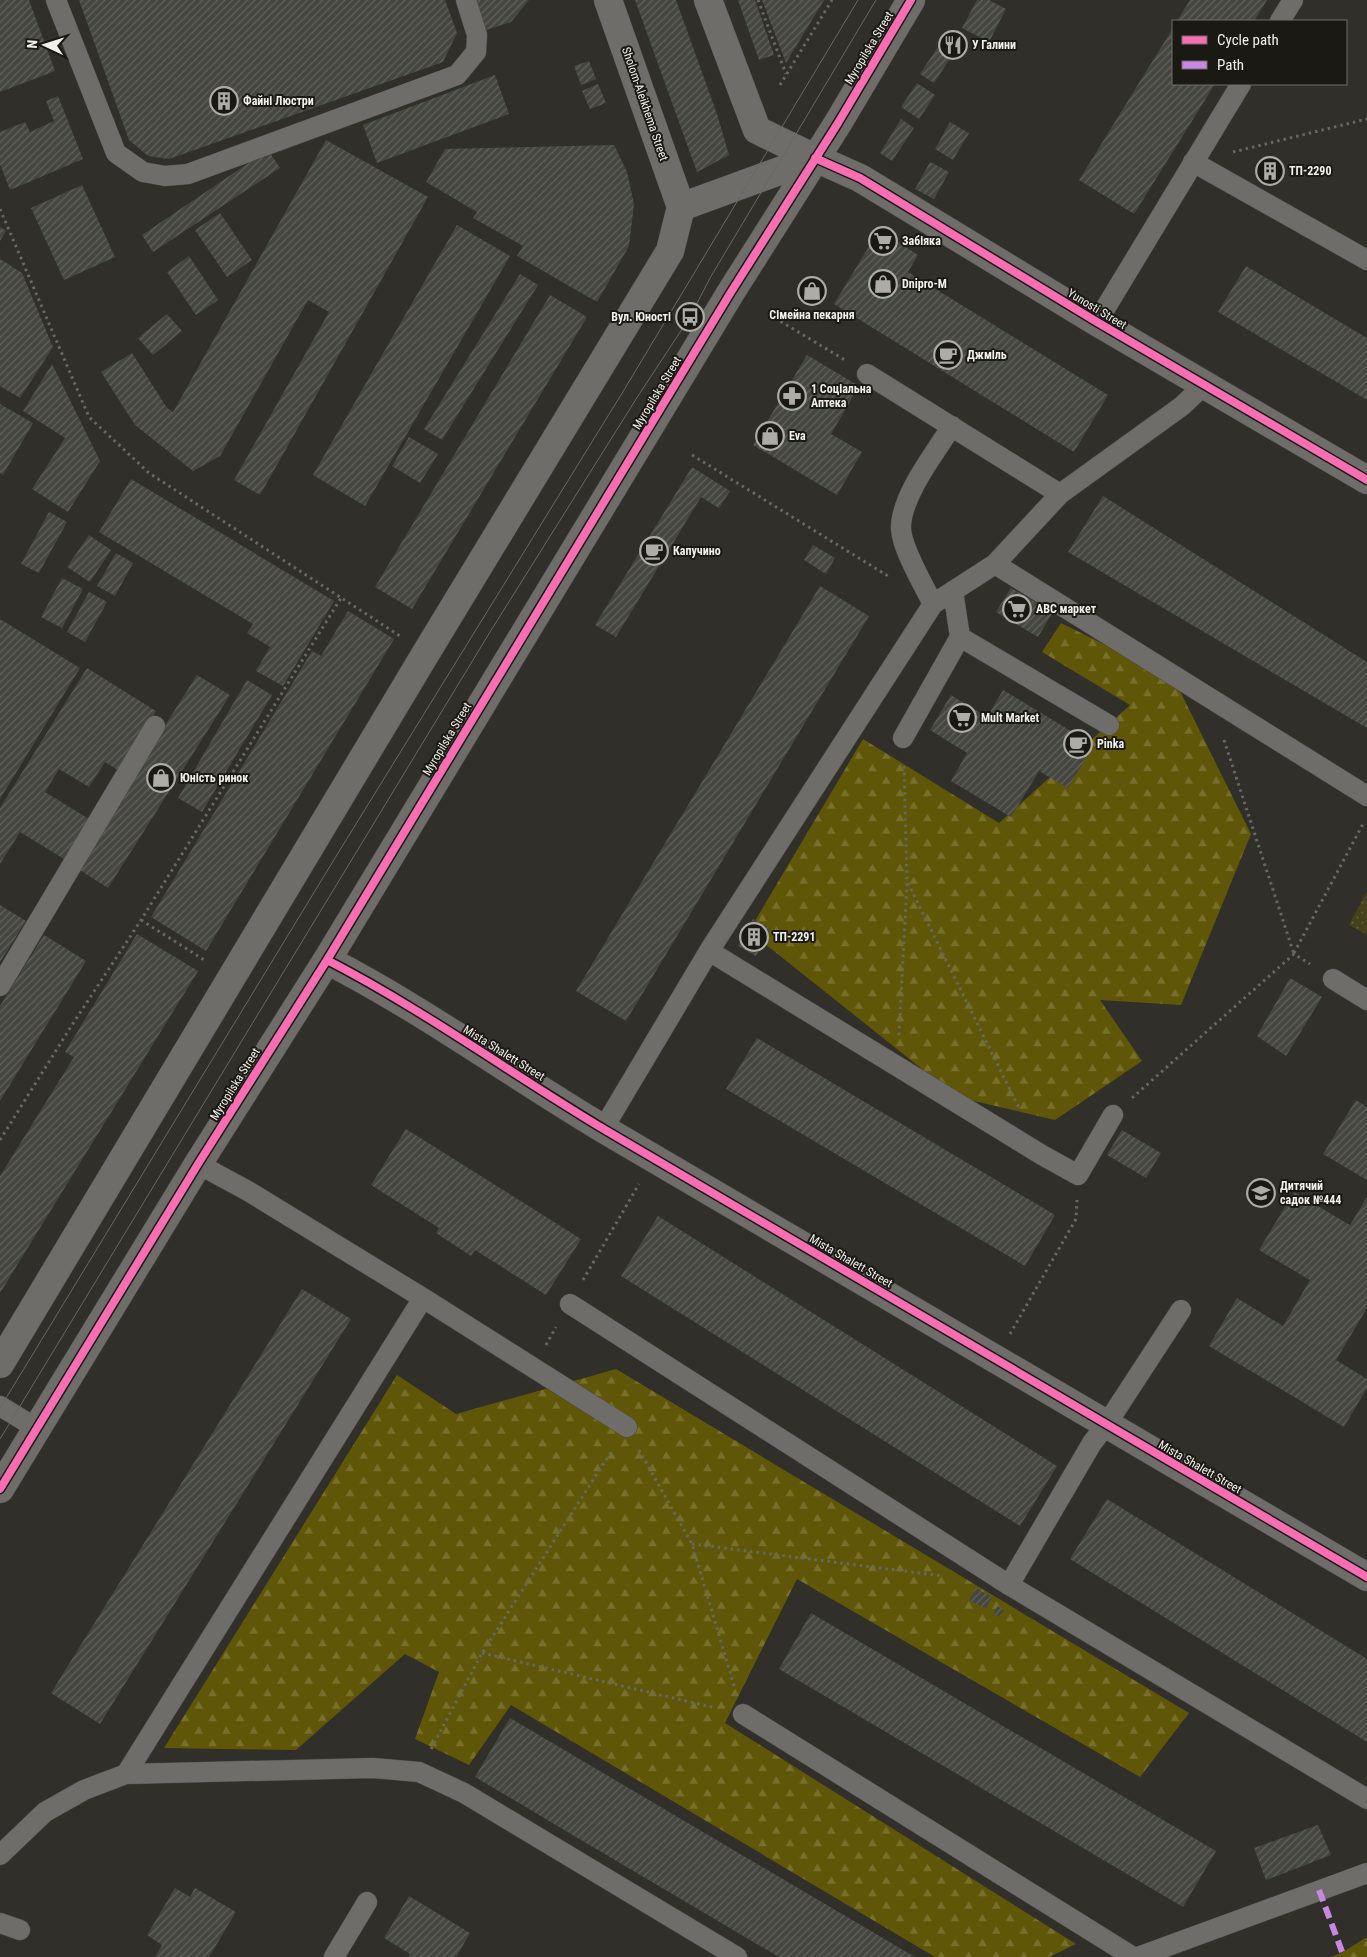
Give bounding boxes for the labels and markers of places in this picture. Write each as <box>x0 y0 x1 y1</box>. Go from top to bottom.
restaurant icon: У Галини <box>938 30 968 60</box>
place label: У Галини <box>972 38 1016 52</box>
building icon: Файні Люстри <box>209 86 239 116</box>
place label: Файні Люстри <box>243 94 314 108</box>
building icon: ТП-2290 <box>1255 156 1285 186</box>
place label: ТП-2290 <box>1289 164 1331 178</box>
supermarket icon: Забіяка <box>868 226 898 256</box>
place label: Забіяка <box>902 234 941 248</box>
shop icon: Dnipro-M <box>868 269 898 299</box>
shop icon: Сімейна пекарня <box>797 276 827 306</box>
place label: Dnipro-M <box>902 277 947 291</box>
bus stop icon: Вул. Юності <box>675 302 705 332</box>
place label: Сімейна пекарня <box>769 308 855 322</box>
place label: Вул. Юності <box>611 310 671 324</box>
cafe icon: Джміль <box>933 340 963 370</box>
place label: Джміль <box>967 348 1007 362</box>
pharmacy icon: 1 Соціальна Аптека <box>777 381 807 411</box>
place label: 1 Соціальна Аптека <box>811 382 872 410</box>
shop icon: Eva <box>755 421 785 451</box>
place label: Eva <box>789 429 806 443</box>
cafe icon: Капучино <box>639 536 669 566</box>
place label: Капучино <box>673 544 721 558</box>
supermarket icon: АВС маркет <box>1002 594 1032 624</box>
place label: АВС маркет <box>1036 602 1097 616</box>
supermarket icon: Mult Market <box>947 703 977 733</box>
place label: Mult Market <box>981 711 1040 725</box>
cafe icon: Pinka <box>1063 729 1093 759</box>
place label: Pinka <box>1097 737 1124 751</box>
shop icon: Юність ринок <box>146 763 176 793</box>
place label: Юність ринок <box>180 771 248 785</box>
building icon: ТП-2291 <box>739 922 769 952</box>
place label: ТП-2291 <box>773 930 815 944</box>
school or university icon: Дитячий садок №444 <box>1246 1178 1276 1208</box>
place label: Дитячий садок №444 <box>1280 1179 1341 1207</box>

